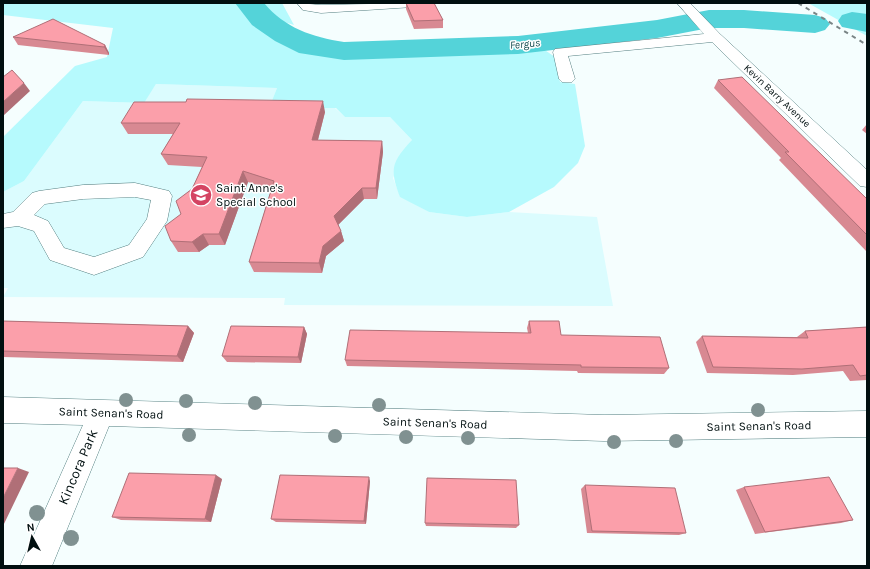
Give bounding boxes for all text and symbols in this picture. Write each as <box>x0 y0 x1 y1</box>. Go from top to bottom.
water label: Fergus <box>509 36 541 52</box>
street label: Kevin Barry Avenue <box>741 62 813 130</box>
place label: Saint Anne's Special School <box>216 181 296 209</box>
school or university icon: Saint Anne's Special School <box>188 182 214 208</box>
street label: Saint Senan's Road <box>58 404 164 422</box>
street label: Saint Senan's Road <box>382 414 488 432</box>
street label: Saint Senan's Road <box>706 418 812 434</box>
street label: Kincora Park <box>54 427 102 507</box>
north arrow <box>12 517 52 557</box>
text: N <box>26 521 35 535</box>

